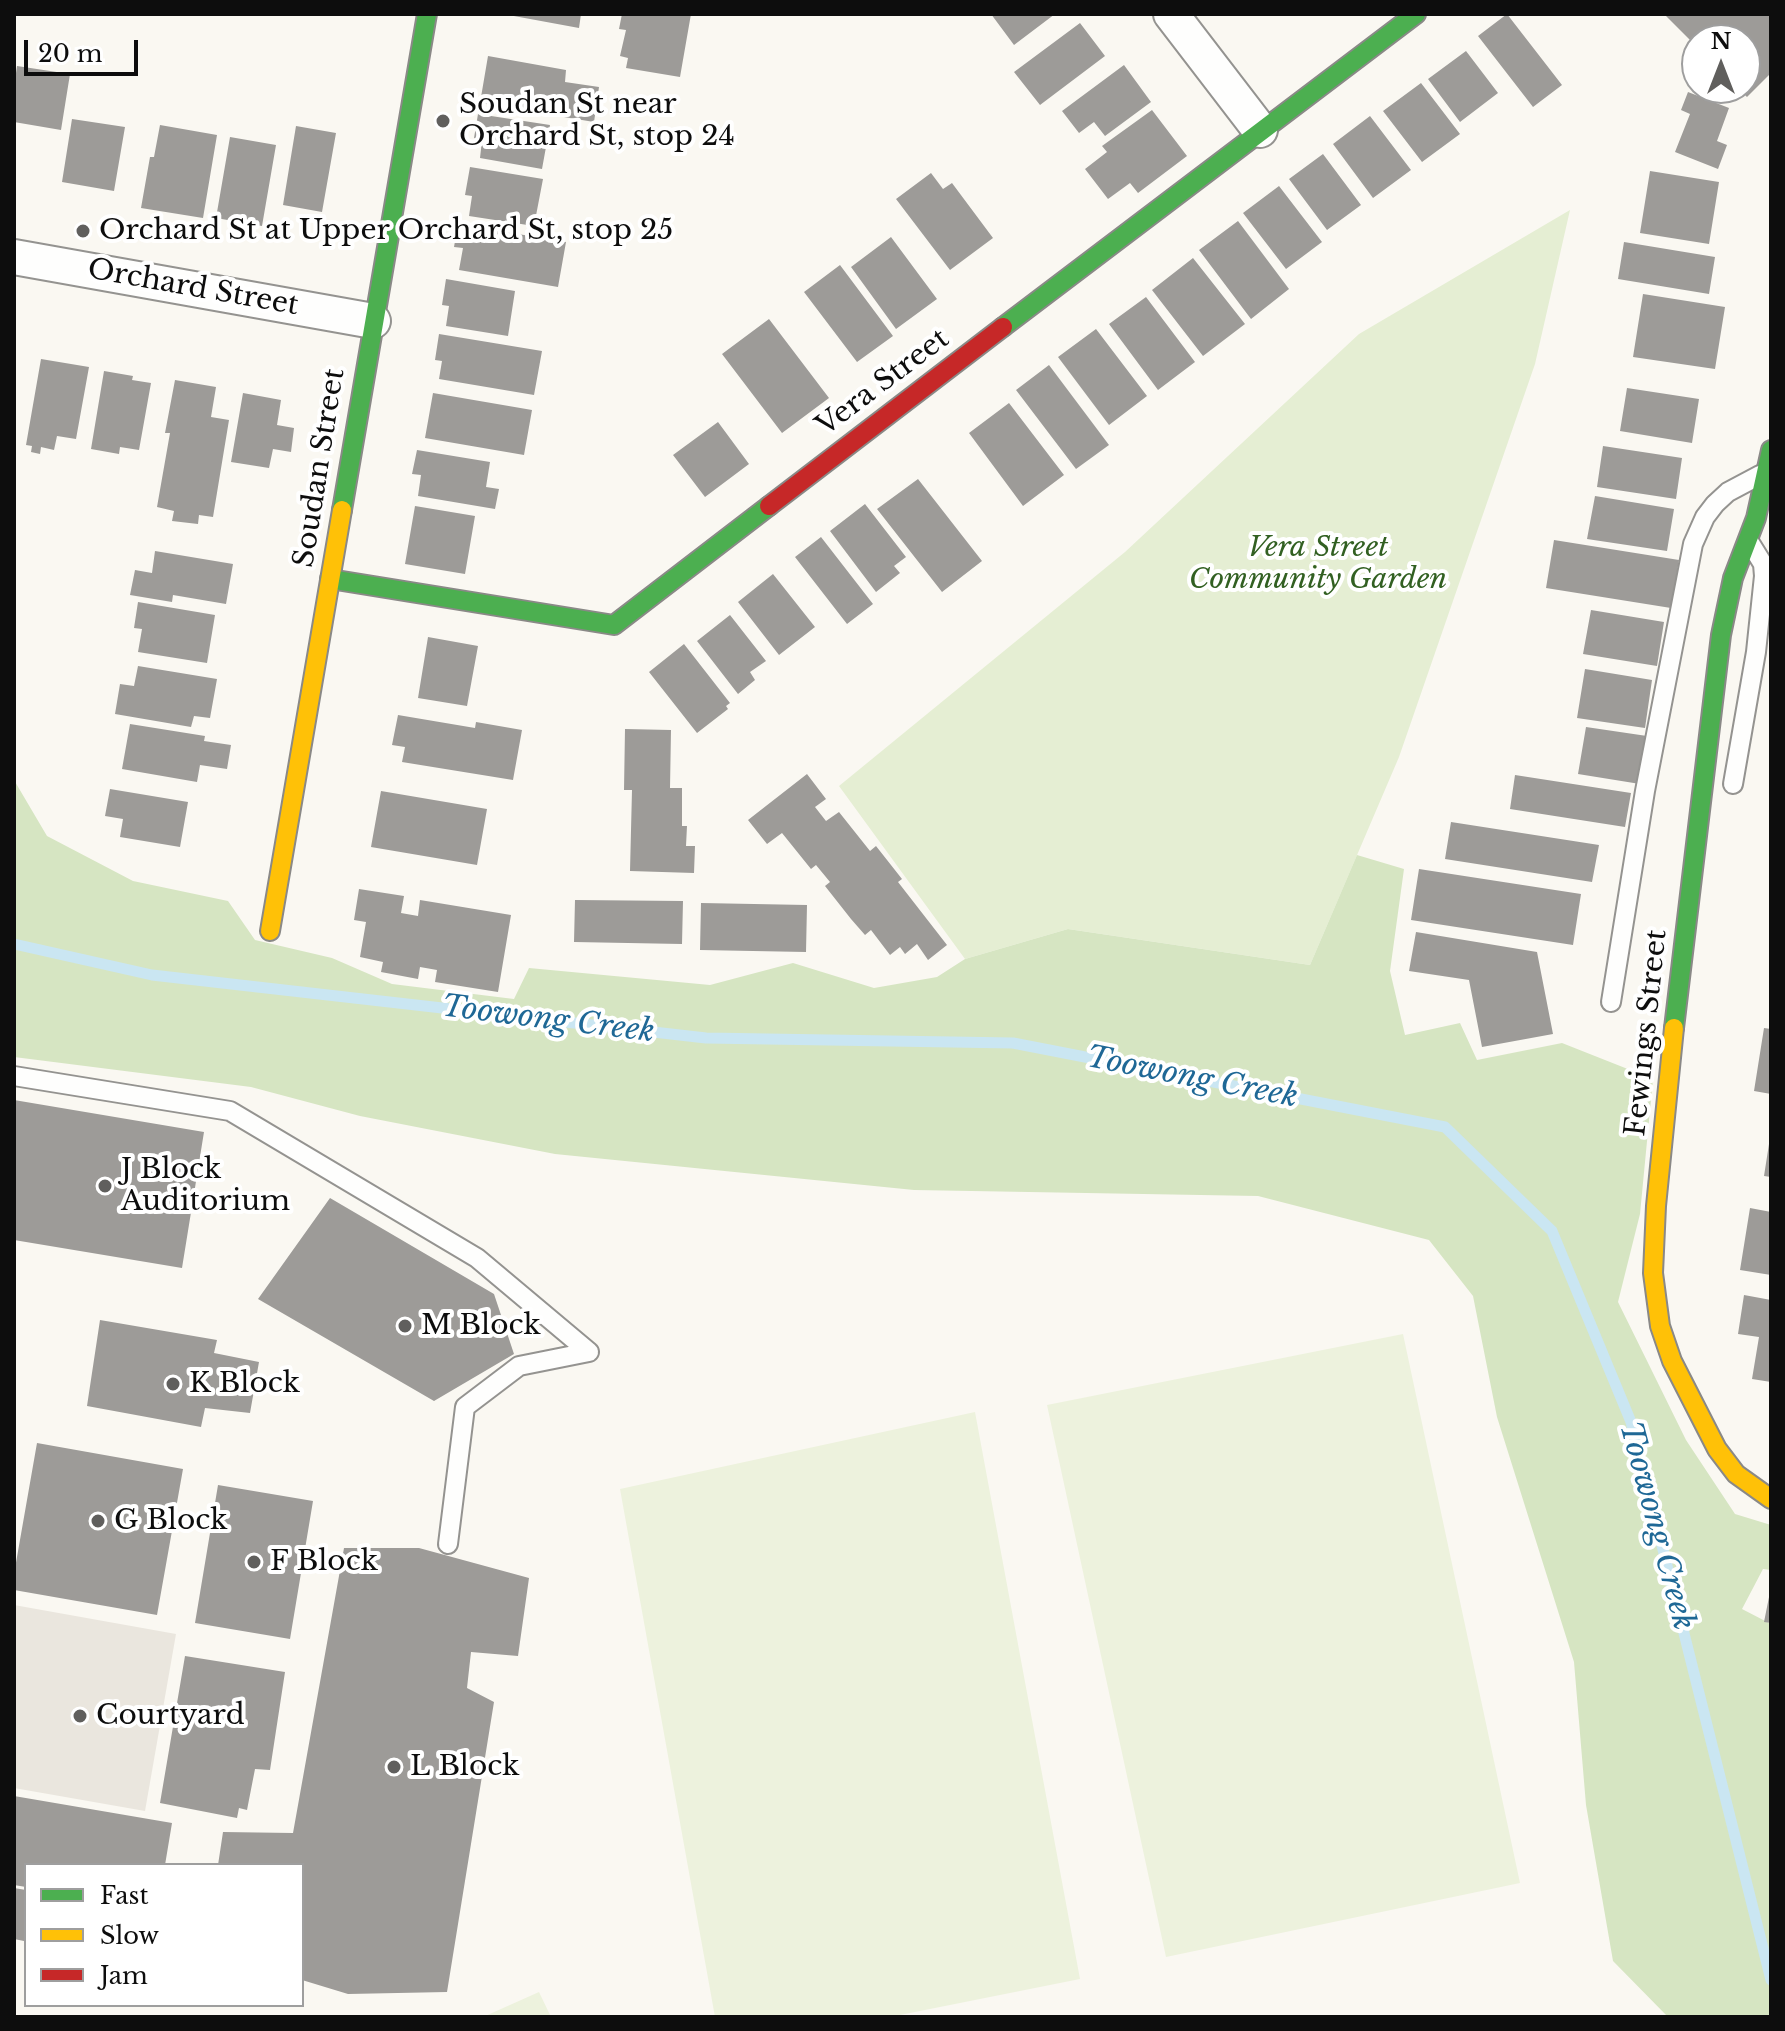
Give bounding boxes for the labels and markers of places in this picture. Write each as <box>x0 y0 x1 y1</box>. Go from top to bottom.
place label: Soudan St near Orchard St, stop 24 <box>459 88 735 154</box>
marker: Soudan St near Orchard St, stop 24 <box>434 112 452 130</box>
place label: Orchard St at Upper Orchard St, stop 25 <box>99 214 673 248</box>
marker: Orchard St at Upper Orchard St, stop 25 <box>74 222 92 240</box>
place label: J Block Auditorium <box>121 1153 290 1219</box>
marker: J Block Auditorium <box>96 1177 114 1195</box>
place label: M Block <box>421 1309 541 1343</box>
marker: M Block <box>396 1317 414 1335</box>
place label: K Block <box>189 1367 300 1401</box>
marker: K Block <box>164 1375 182 1393</box>
place label: G Block <box>114 1504 228 1538</box>
marker: G Block <box>89 1512 107 1530</box>
place label: F Block <box>270 1545 378 1579</box>
marker: F Block <box>245 1553 263 1571</box>
place label: Courtyard <box>96 1699 245 1733</box>
marker: Courtyard <box>71 1707 89 1725</box>
place label: L Block <box>410 1750 520 1784</box>
marker: L Block <box>385 1758 403 1776</box>

